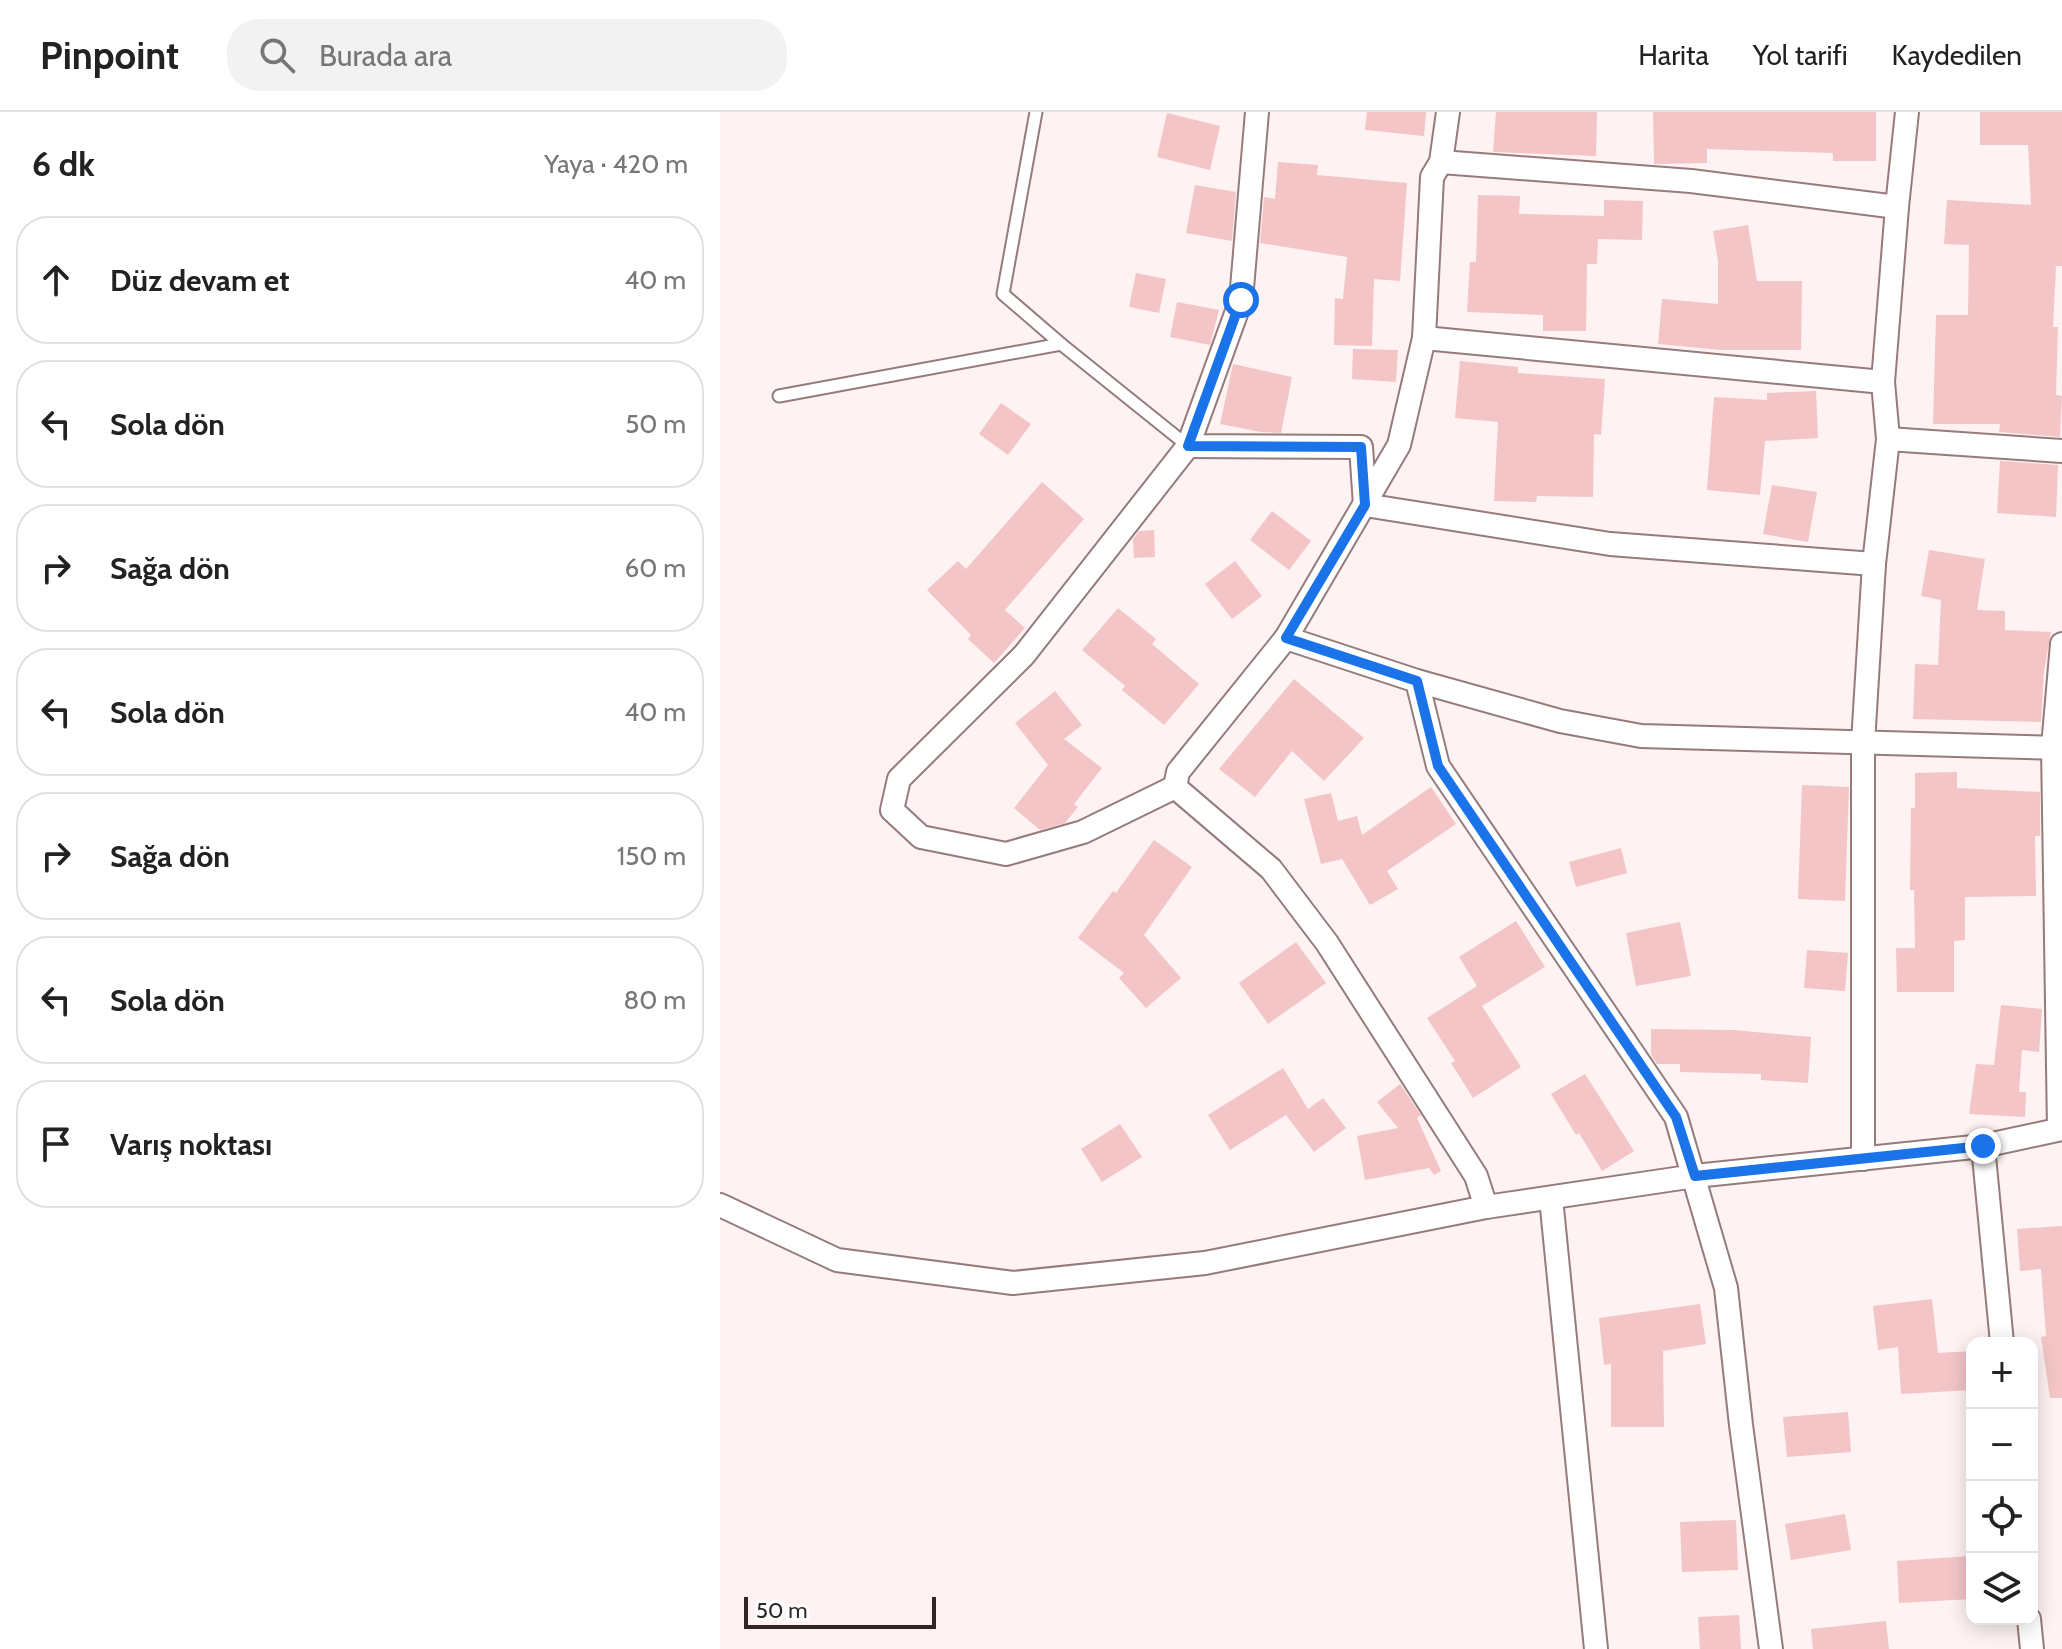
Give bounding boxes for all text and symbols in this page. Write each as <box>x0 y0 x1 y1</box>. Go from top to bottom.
search box <box>227 19 787 91</box>
text: Pinpoint <box>40 32 179 79</box>
icon: search <box>255 33 299 77</box>
text: Burada ara <box>319 37 452 74</box>
text: Harita <box>1638 38 1709 72</box>
text: Yol tarifi <box>1753 38 1848 72</box>
text: Kaydedilen <box>1892 38 2022 72</box>
text: 6 dk <box>32 143 95 185</box>
text: Yaya · 420 m <box>544 148 688 180</box>
icon: ahead <box>34 258 78 302</box>
text: Düz devam et <box>110 262 290 299</box>
text: 40 m <box>624 264 686 296</box>
route start <box>1223 282 1259 318</box>
icon: left <box>34 402 78 446</box>
text: Sola dön <box>110 406 225 443</box>
text: 50 m <box>625 408 686 440</box>
icon: right <box>34 546 78 590</box>
text: Sağa dön <box>110 550 230 587</box>
text: 60 m <box>624 552 686 584</box>
icon: left <box>34 690 78 734</box>
text: Sola dön <box>110 694 225 731</box>
text: 40 m <box>624 696 686 728</box>
icon: right <box>34 834 78 878</box>
text: Sağa dön <box>110 838 230 875</box>
text: 150 m <box>617 840 686 872</box>
icon: left <box>34 978 78 1022</box>
text: Sola dön <box>110 982 225 1019</box>
text: 80 m <box>623 984 686 1016</box>
icon: arrive <box>34 1122 78 1166</box>
text: Varış noktası <box>110 1126 272 1163</box>
route end <box>1965 1128 2001 1164</box>
map controls <box>1966 1337 2038 1625</box>
button: + <box>1966 1337 2038 1409</box>
button: − <box>1966 1409 2038 1481</box>
button: locate <box>1966 1481 2038 1553</box>
button: layers <box>1966 1553 2038 1625</box>
scale bar <box>744 1593 936 1629</box>
text: 50 m <box>756 1597 808 1624</box>

